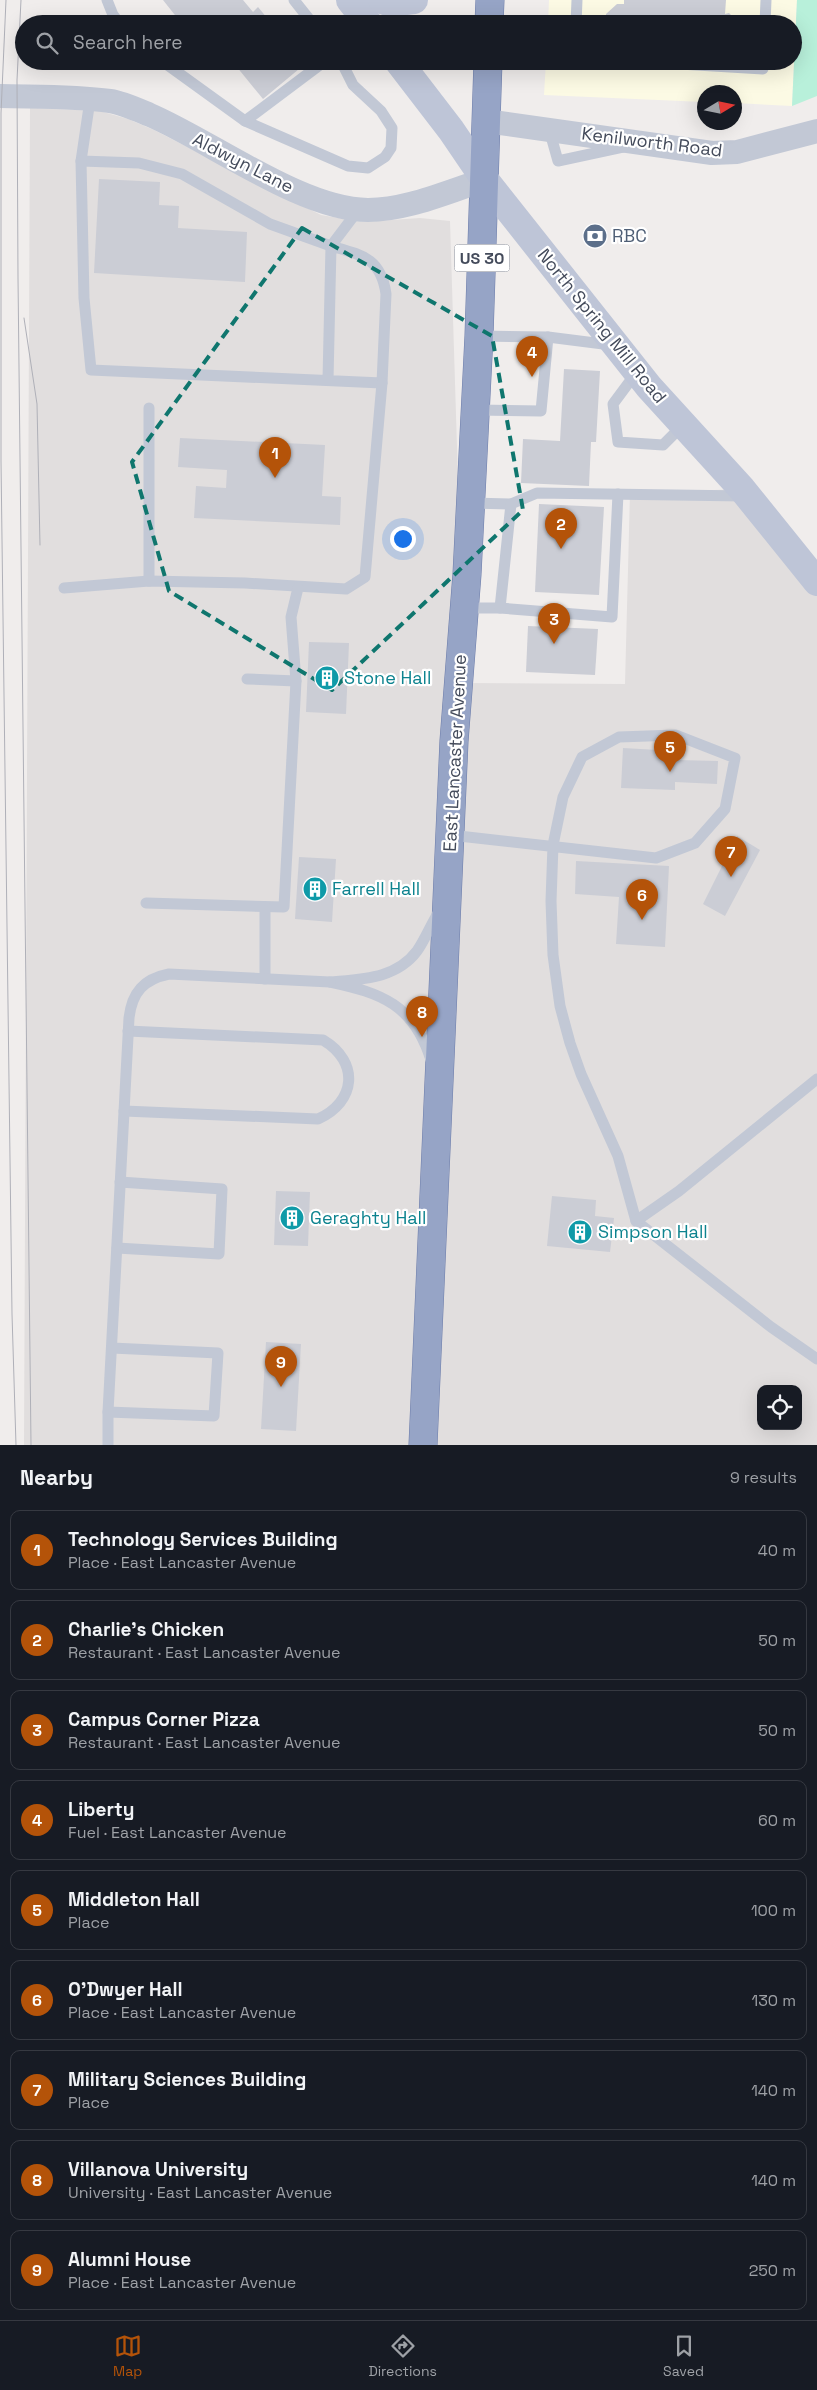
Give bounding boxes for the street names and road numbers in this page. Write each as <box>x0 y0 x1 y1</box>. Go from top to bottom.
street label: Kenilworth Road <box>580 121 724 162</box>
street label: Aldwyn Lane <box>189 127 298 198</box>
road number: US 30 <box>454 244 510 272</box>
street label: North Spring Mill Road <box>533 244 672 408</box>
street label: East Lancaster Avenue <box>438 654 471 852</box>

